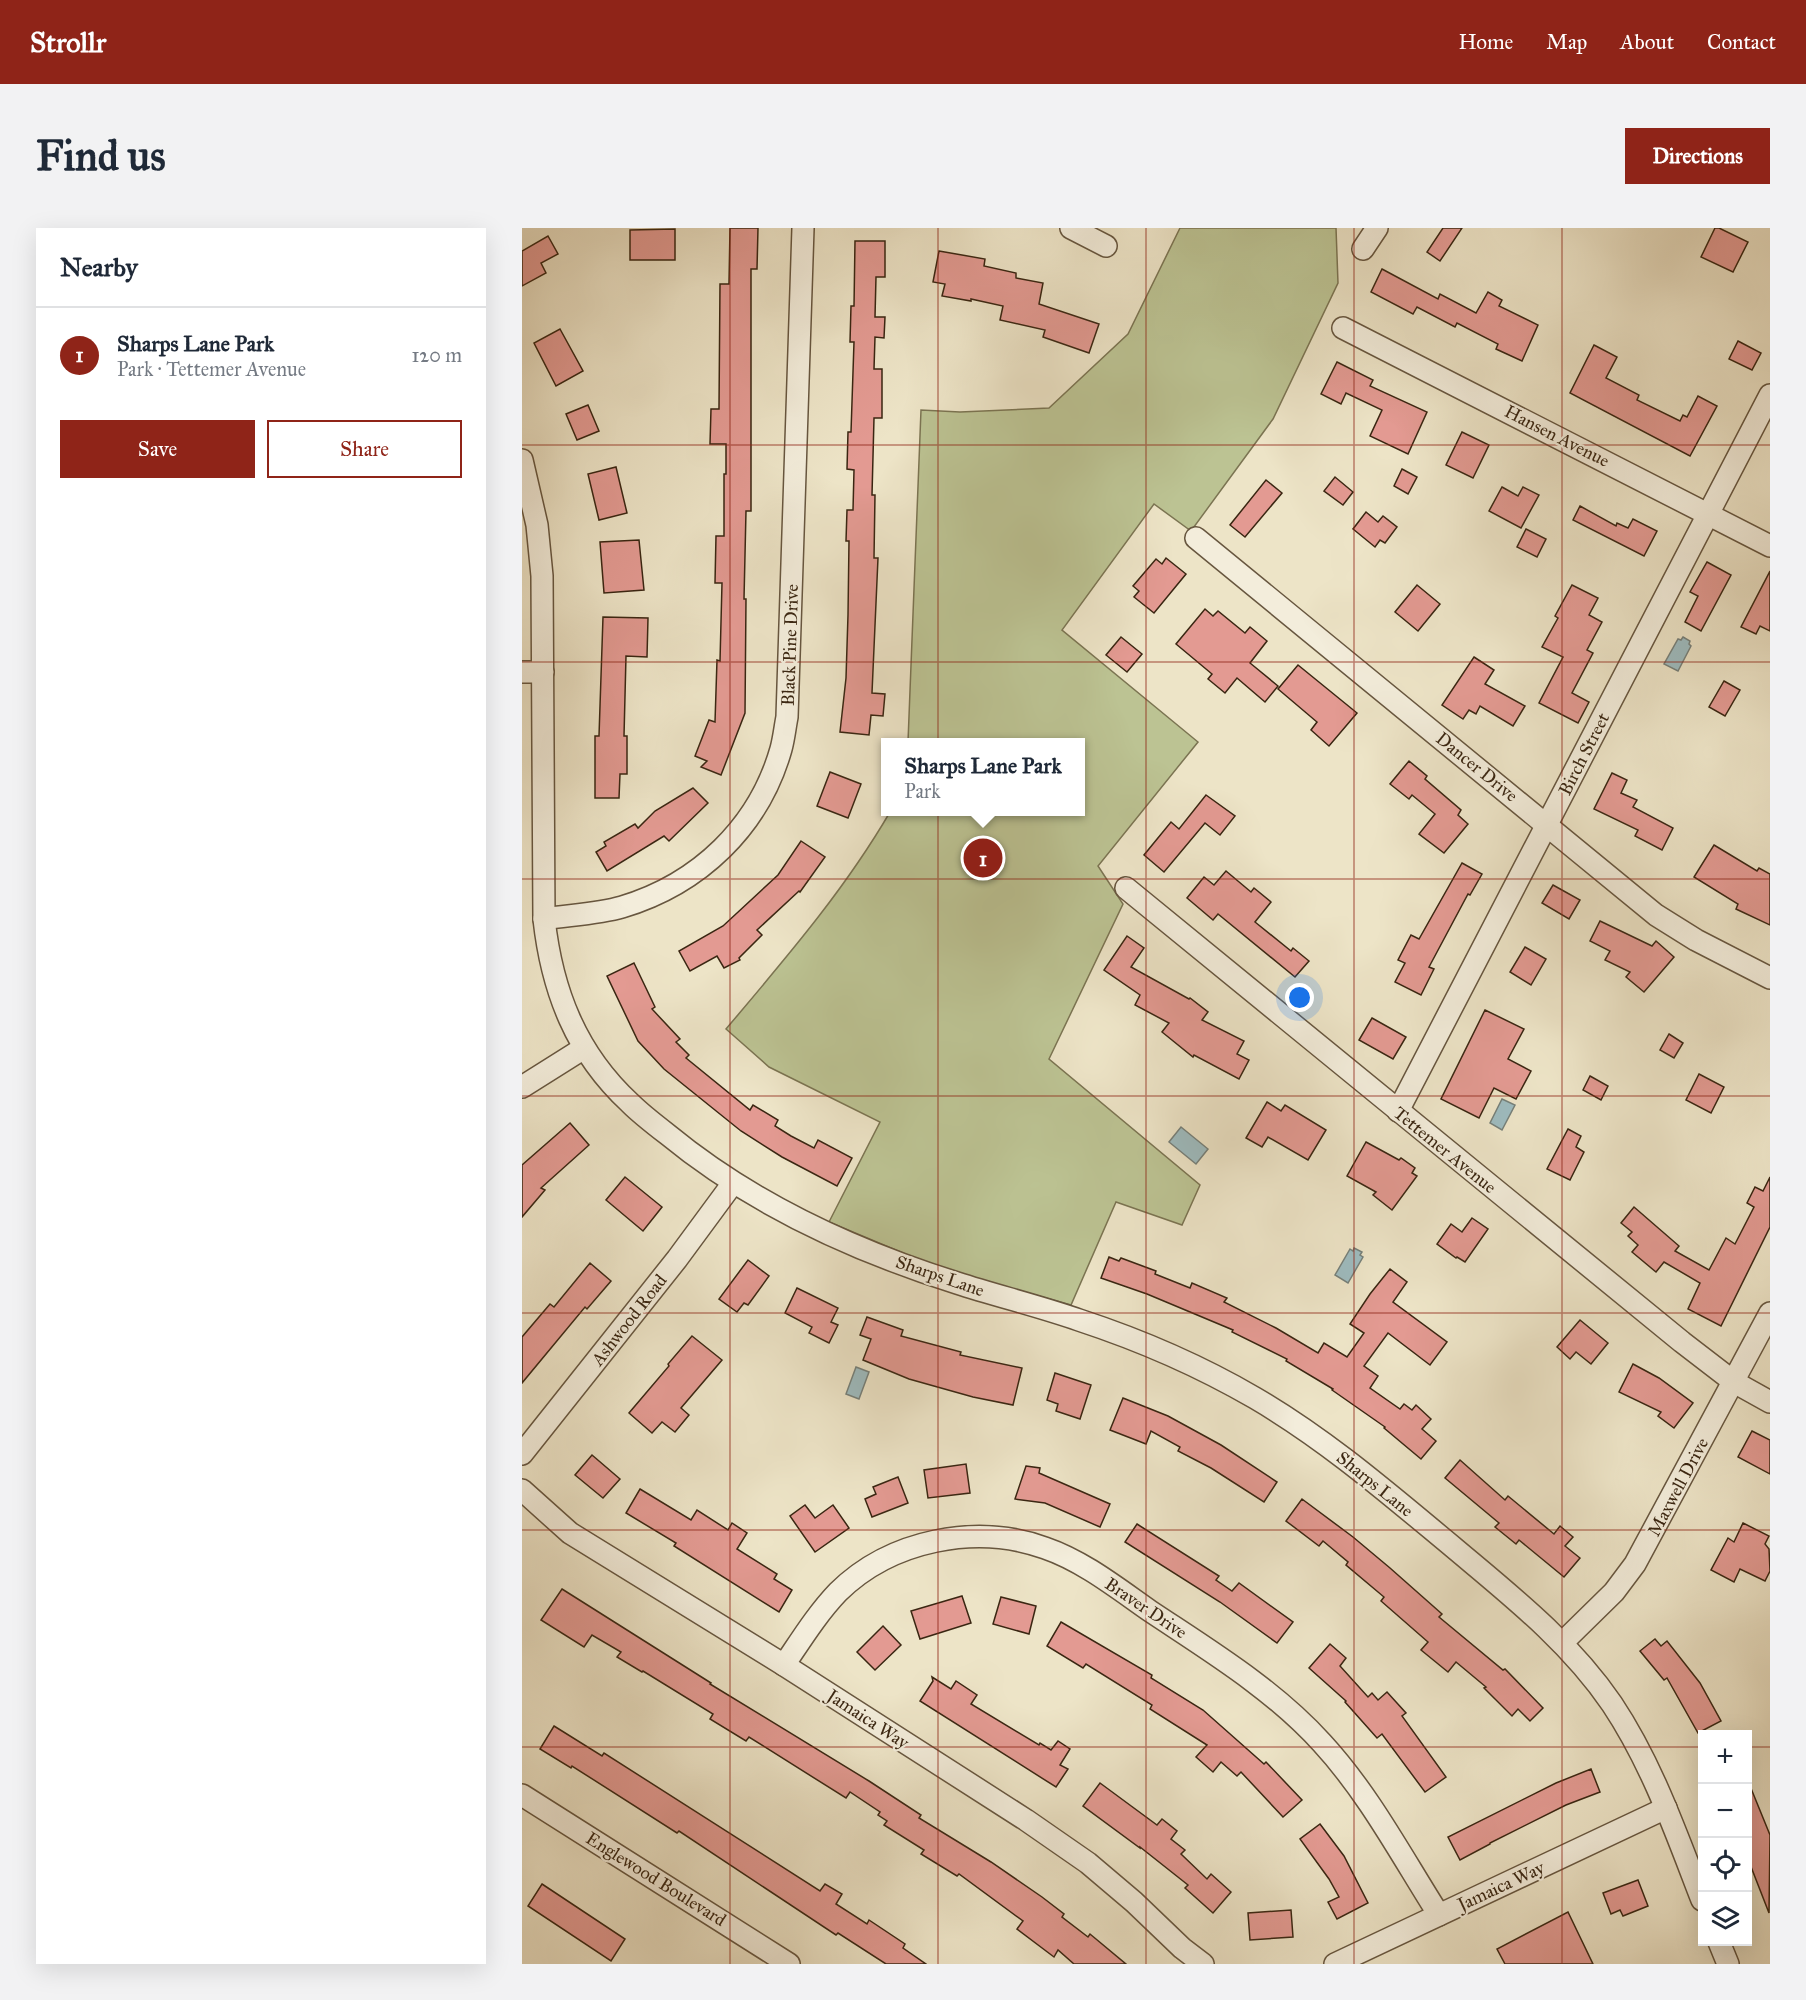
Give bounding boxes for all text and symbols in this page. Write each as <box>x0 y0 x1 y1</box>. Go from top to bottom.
text: Strollr <box>30 25 106 60</box>
text: Home <box>1458 29 1513 55</box>
text: Map <box>1546 29 1587 55</box>
text: About <box>1620 29 1674 55</box>
text: Contact <box>1707 29 1776 55</box>
button: Directions <box>1625 128 1770 184</box>
text: Find us <box>36 130 166 182</box>
text: Nearby <box>60 251 138 283</box>
text: Sharps Lane Park <box>117 330 274 357</box>
text: 1 <box>76 343 83 367</box>
text: 120 m <box>411 343 462 367</box>
text: Park · Tettemer Avenue <box>117 357 306 381</box>
street label: Hansen Avenue <box>1501 400 1613 472</box>
button: Save <box>60 420 255 478</box>
button: Share <box>267 420 462 478</box>
street label: Black Pine Drive <box>777 584 803 706</box>
street label: Birch Street <box>1554 709 1614 799</box>
street label: Dancer Drive <box>1432 727 1522 807</box>
popup <box>881 738 1085 816</box>
text: Sharps Lane Park <box>904 752 1062 779</box>
text: Park <box>904 779 941 803</box>
pin: 1 <box>964 836 1002 880</box>
your location <box>1285 983 1314 1012</box>
street label: Tettemer Avenue <box>1389 1102 1501 1198</box>
street label: Sharps Lane <box>893 1251 987 1301</box>
street label: Ashwood Road <box>586 1270 671 1371</box>
street label: Maxwell Drive <box>1643 1434 1713 1540</box>
street label: Sharps Lane <box>1332 1446 1418 1522</box>
street label: Braver Drive <box>1101 1573 1191 1643</box>
street label: Jamaica Way <box>821 1683 914 1755</box>
map controls <box>1698 1730 1752 1946</box>
button: + <box>1698 1730 1752 1784</box>
button: − <box>1698 1784 1752 1838</box>
street label: Englewood Boulevard <box>581 1827 730 1932</box>
button: locate <box>1698 1838 1752 1892</box>
street label: Jamaica Way <box>1452 1856 1549 1917</box>
button: layers <box>1698 1892 1752 1946</box>

